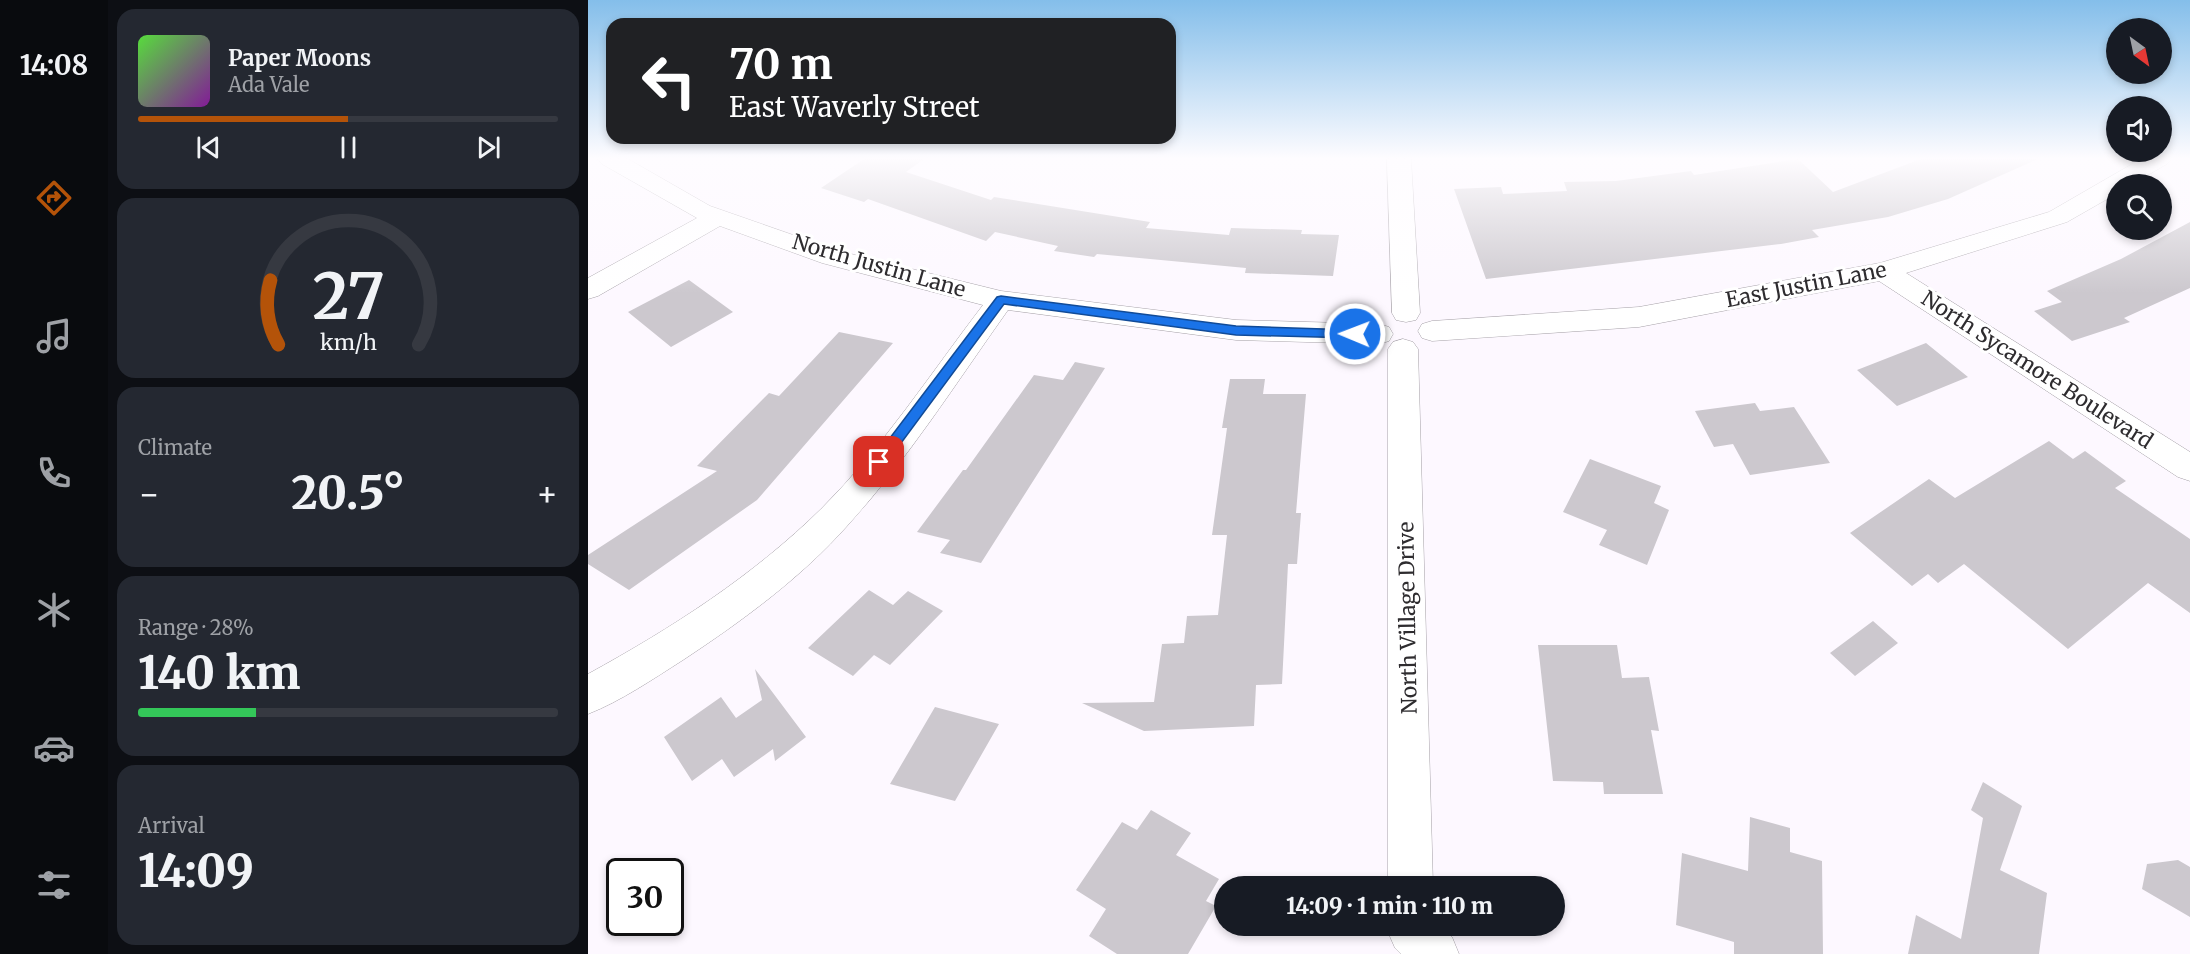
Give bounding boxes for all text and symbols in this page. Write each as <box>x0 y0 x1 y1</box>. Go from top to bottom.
north arrow <box>2106 18 2172 84</box>
map controls <box>2106 18 2172 240</box>
text: 70 m <box>729 38 833 90</box>
icon: left <box>630 42 708 120</box>
text: Paper Moons <box>228 44 371 72</box>
text: 14:08 <box>20 48 88 82</box>
text: Ada Vale <box>228 72 309 97</box>
text: East Waverly Street <box>729 90 980 124</box>
button: sound <box>2106 96 2172 162</box>
icon: previous <box>192 131 225 164</box>
icon: pause <box>332 131 365 164</box>
icon: next <box>472 131 505 164</box>
button: search <box>2106 174 2172 240</box>
icon: directions <box>33 177 75 219</box>
street label: North Justin Lane <box>789 228 969 303</box>
street label: East Justin Lane <box>1723 256 1889 313</box>
text: 27 <box>312 258 384 336</box>
street label: North Sycamore Boulevard <box>1917 285 2158 455</box>
position arrow <box>1323 302 1387 366</box>
icon: music <box>33 315 75 357</box>
text: km/h <box>320 329 376 356</box>
text: Climate <box>138 435 212 460</box>
pin <box>853 436 904 487</box>
icon: arrive <box>862 445 895 478</box>
icon: phone <box>33 452 75 494</box>
text: 20.5° <box>291 465 405 521</box>
text: − <box>138 474 160 515</box>
text: + <box>536 474 558 515</box>
street label: North Village Drive <box>1392 522 1423 714</box>
icon: climate <box>33 589 75 631</box>
text: Range · 28% <box>138 615 254 640</box>
text: 140 km <box>138 645 301 701</box>
icon: car <box>33 727 75 769</box>
text: Arrival <box>138 813 205 838</box>
text: 14:09 <box>138 843 254 899</box>
speed limit sign: 30 <box>606 858 684 936</box>
icon: filters <box>33 864 75 906</box>
text: 14:09 · 1 min · 110 m <box>1286 892 1493 920</box>

